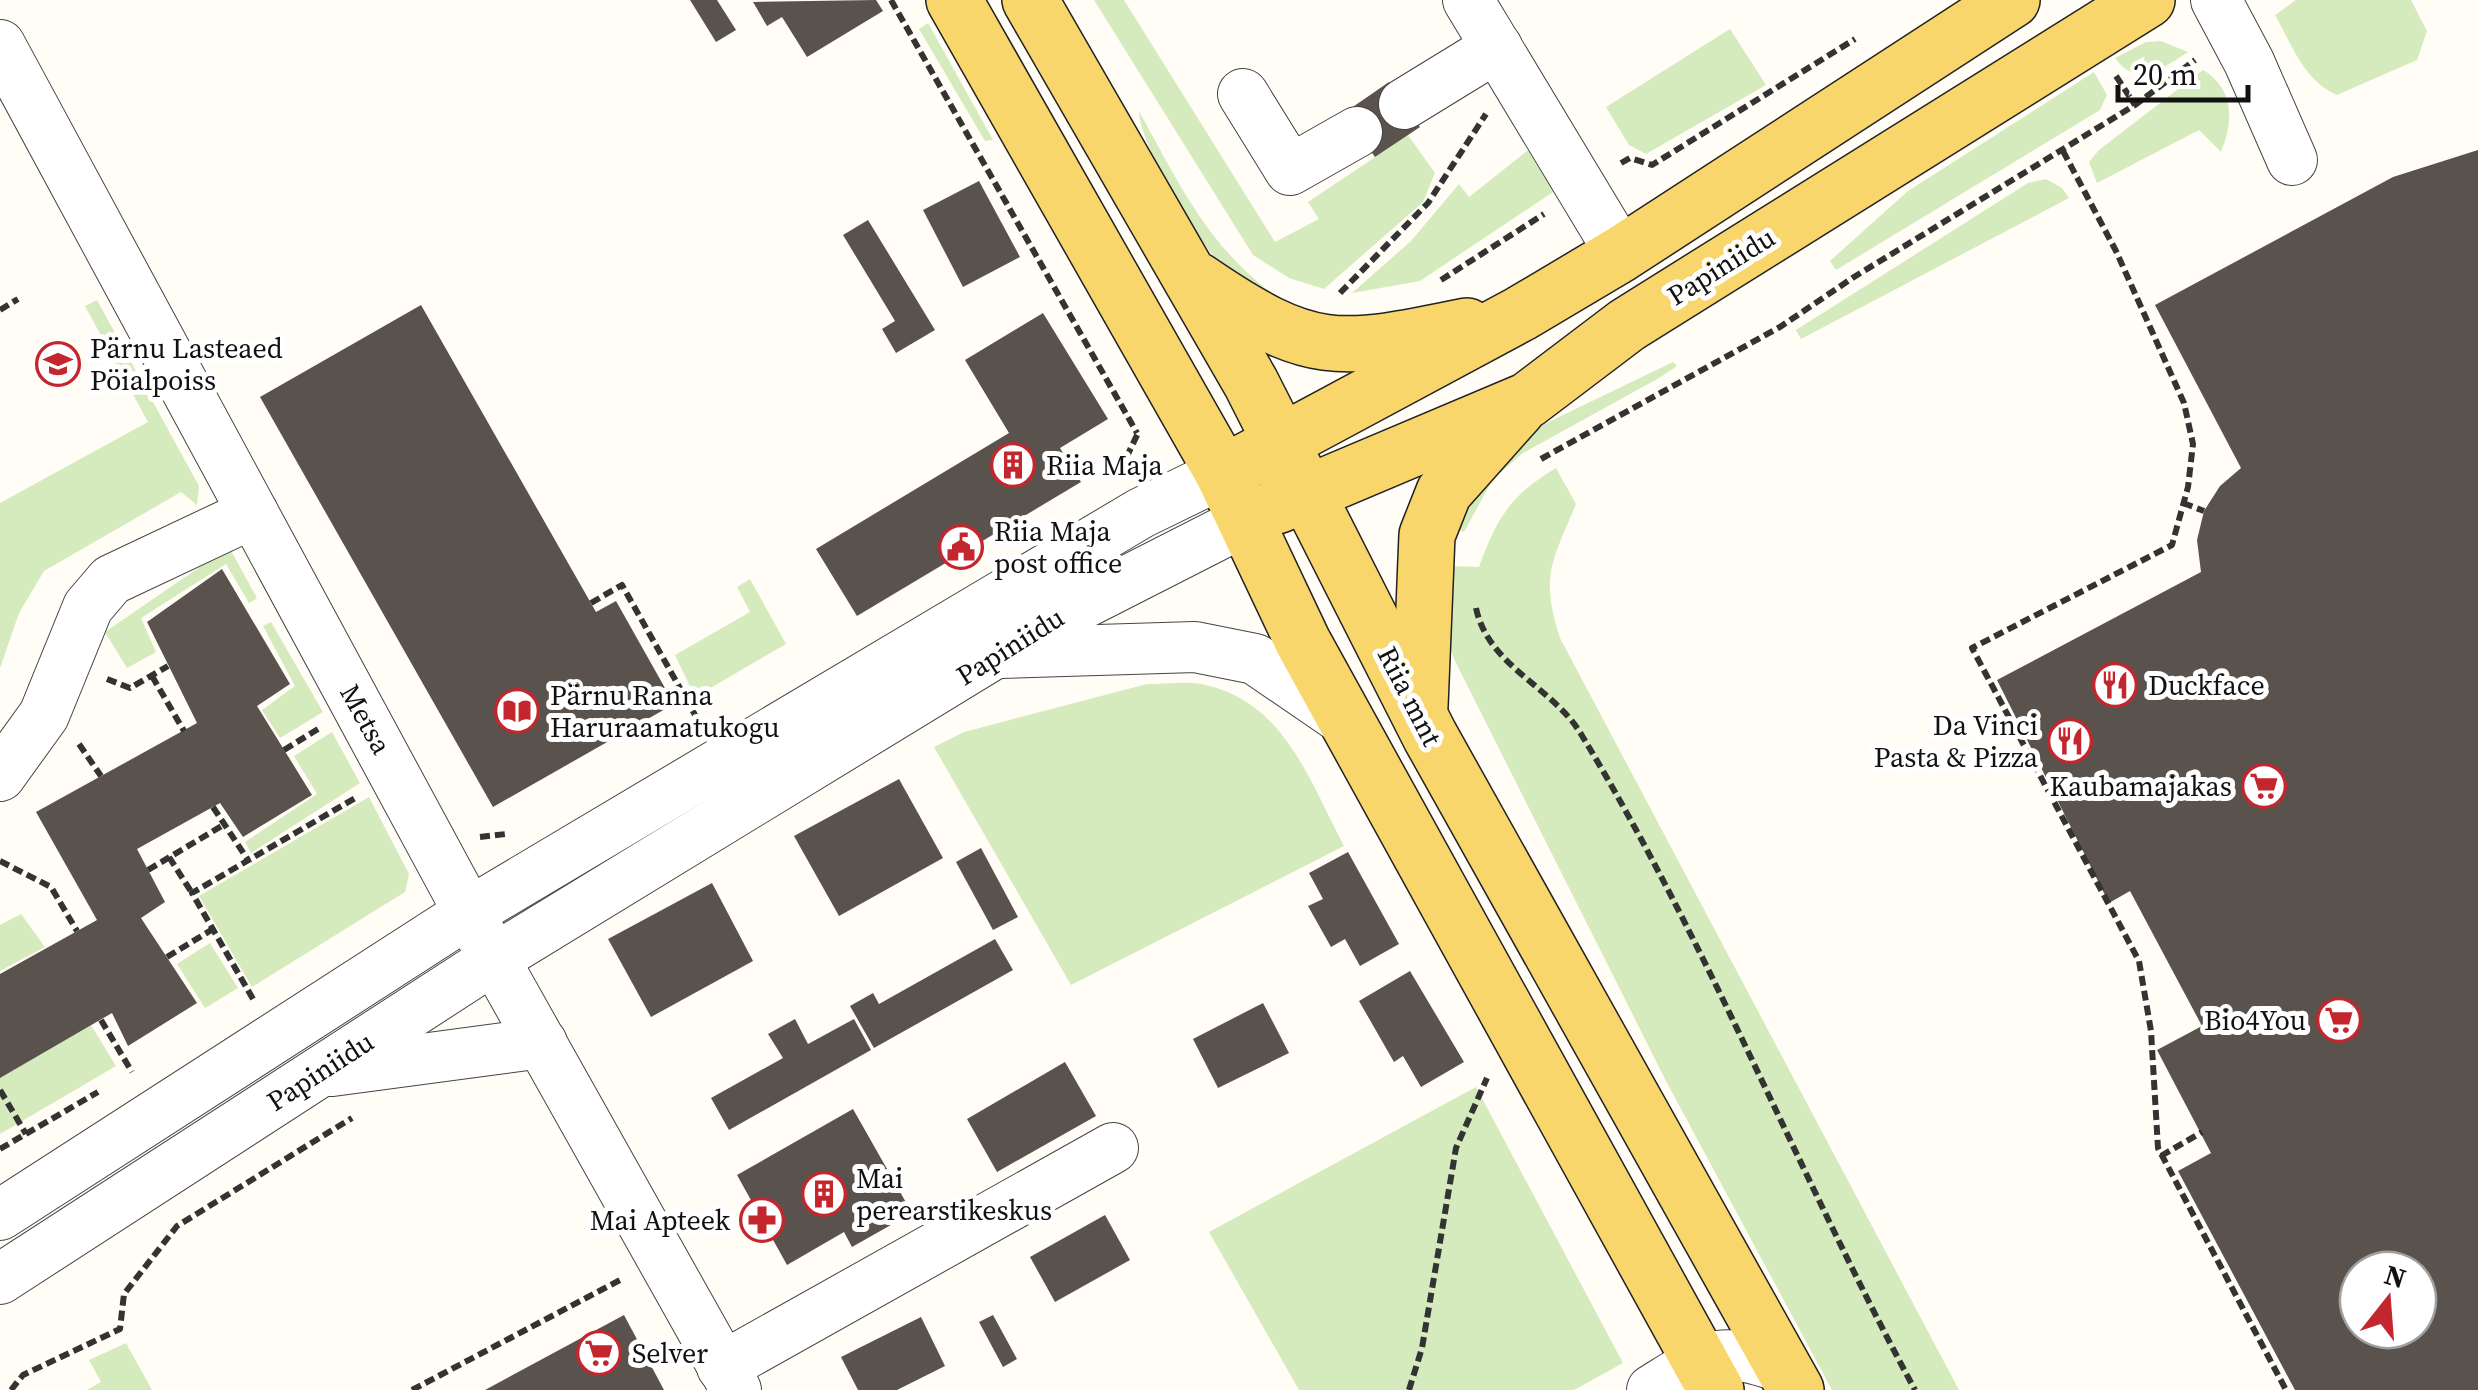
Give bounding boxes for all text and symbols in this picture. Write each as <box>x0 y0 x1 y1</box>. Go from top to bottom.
scale bar <box>2118 40 2248 102</box>
text: 20 m <box>2133 54 2197 95</box>
street label: Papiniidu <box>1660 218 1782 314</box>
place label: Pärnu Lasteaed Pöialpoiss <box>90 329 283 399</box>
school or university icon: Pärnu Lasteaed Pöialpoiss <box>35 341 81 387</box>
building icon: Riia Maja <box>990 442 1036 488</box>
place label: Riia Maja <box>1046 446 1163 484</box>
place label: Riia Maja post office <box>994 512 1122 582</box>
public building icon: Riia Maja post office <box>938 524 984 570</box>
street label: Papiniidu <box>949 598 1071 694</box>
street label: Riia mnt <box>1369 640 1452 753</box>
restaurant icon: Duckface <box>2092 662 2138 708</box>
place label: Duckface <box>2148 666 2265 704</box>
place label: Pärnu Ranna Haruraamatukogu <box>550 676 780 746</box>
street label: Metsa <box>331 677 401 761</box>
library icon: Pärnu Ranna Haruraamatukogu <box>494 688 540 734</box>
place label: Da Vinci Pasta & Pizza <box>1874 706 2039 776</box>
restaurant icon: Da Vinci Pasta & Pizza <box>2047 718 2093 764</box>
supermarket icon: Kaubamajakas <box>2241 763 2287 809</box>
place label: Kaubamajakas <box>2050 767 2232 805</box>
supermarket icon: Bio4You <box>2316 997 2362 1043</box>
place label: Bio4You <box>2204 1001 2306 1039</box>
street label: Papiniidu <box>259 1022 381 1120</box>
place label: Mai perearstikeskus <box>856 1159 1052 1229</box>
building icon: Mai perearstikeskus <box>801 1171 847 1217</box>
pharmacy icon: Mai Apteek <box>739 1197 785 1243</box>
place label: Mai Apteek <box>590 1201 731 1239</box>
north arrow <box>2338 1250 2438 1350</box>
text: N <box>2380 1255 2411 1297</box>
supermarket icon: Selver <box>576 1330 622 1376</box>
place label: Selver <box>632 1334 708 1372</box>

